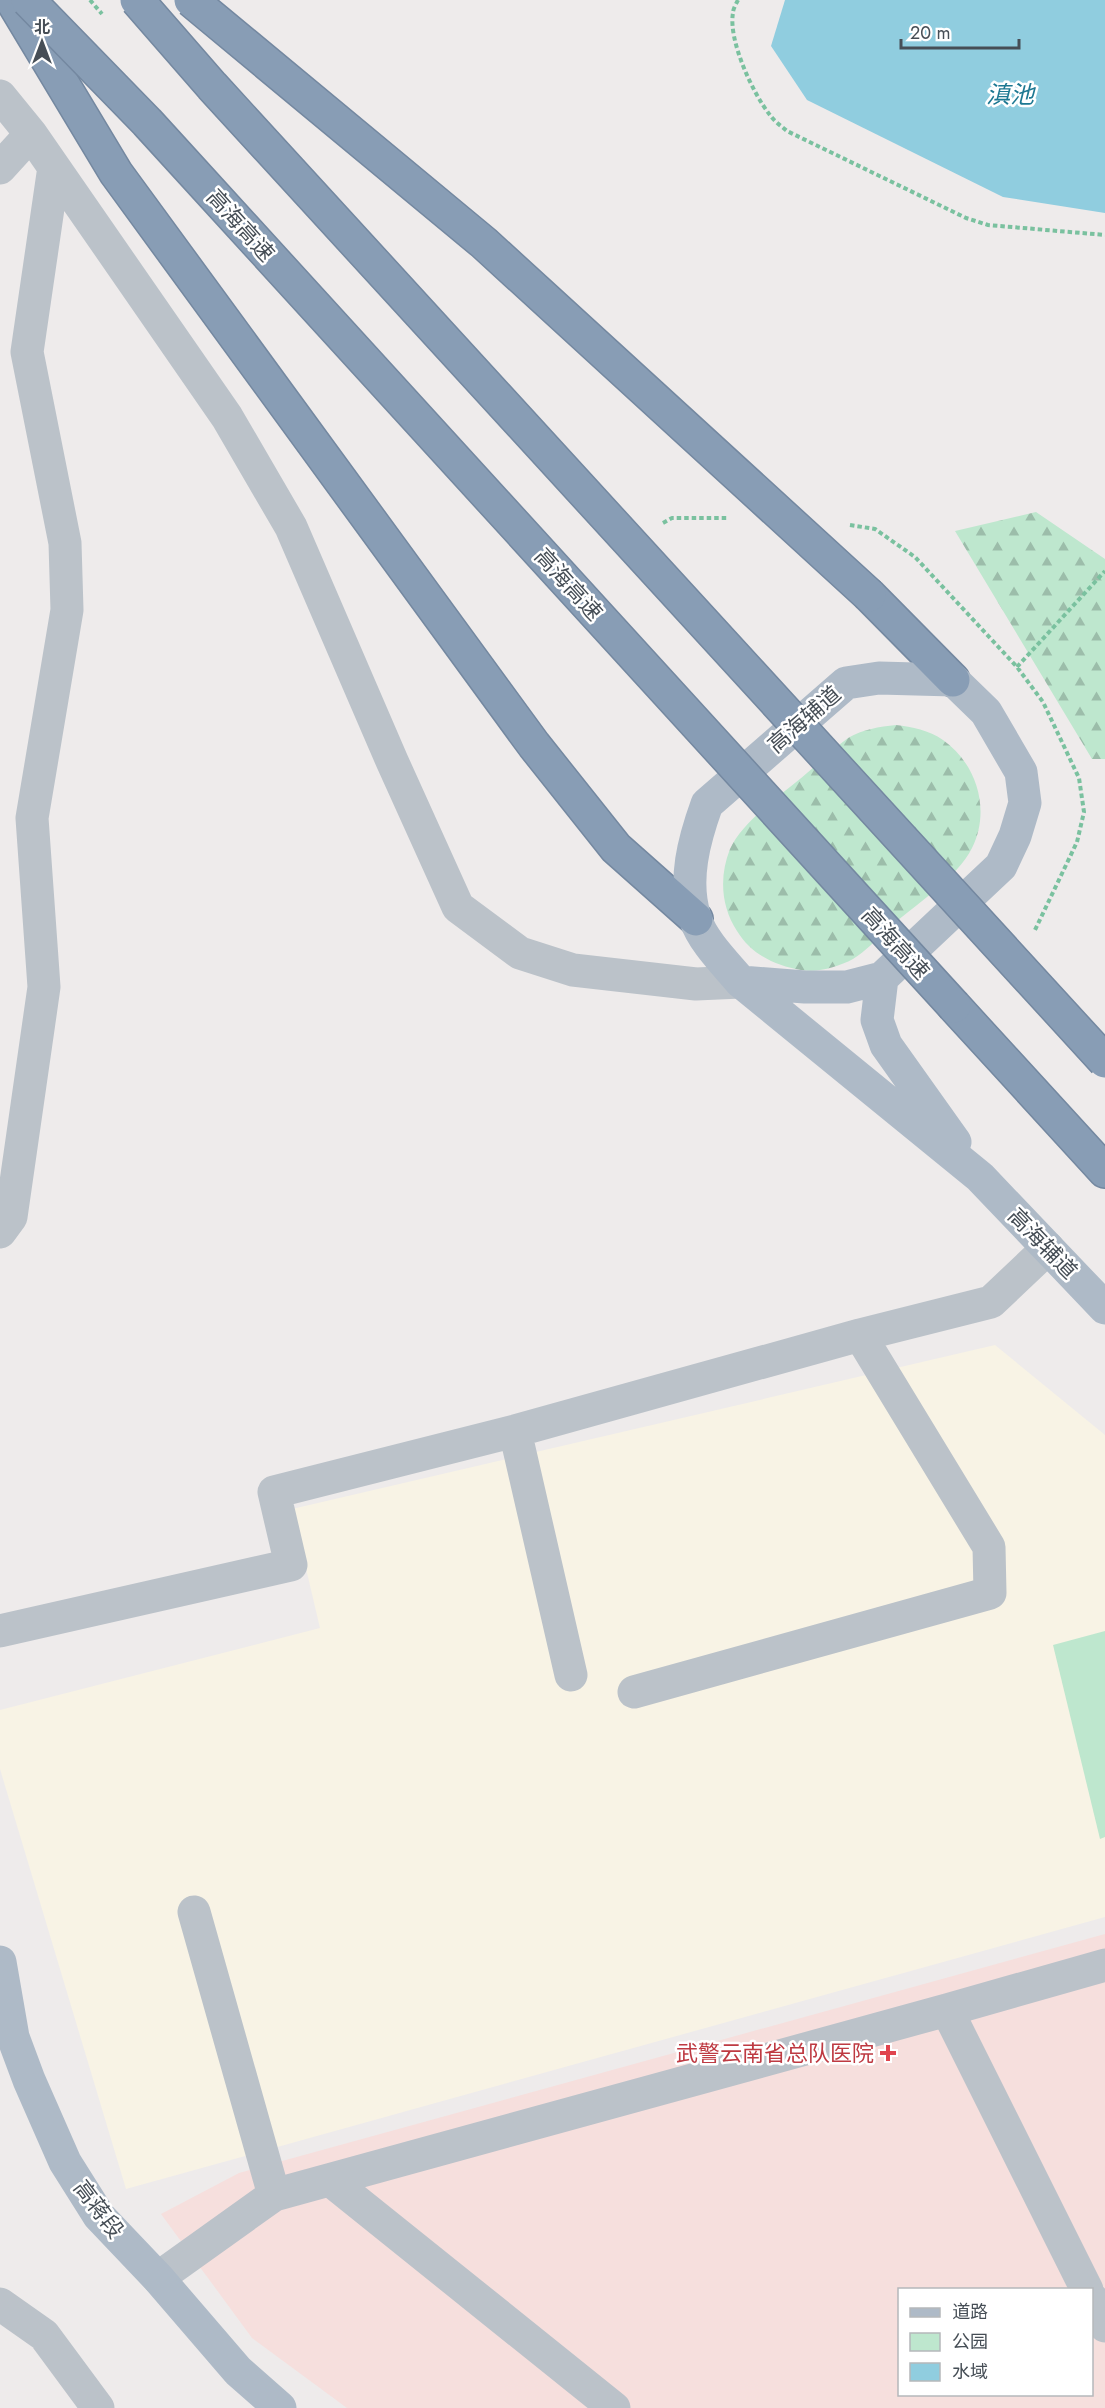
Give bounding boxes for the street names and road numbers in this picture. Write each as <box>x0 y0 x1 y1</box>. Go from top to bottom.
street label: 高海高速 <box>200 182 282 268</box>
street label: 高海高速 <box>528 541 610 627</box>
street label: 高海辅道 <box>760 678 848 760</box>
street label: 高海高速 <box>855 900 937 986</box>
street label: 高海辅道 <box>1001 1200 1085 1286</box>
street label: 高蒋段 <box>66 2173 132 2245</box>

